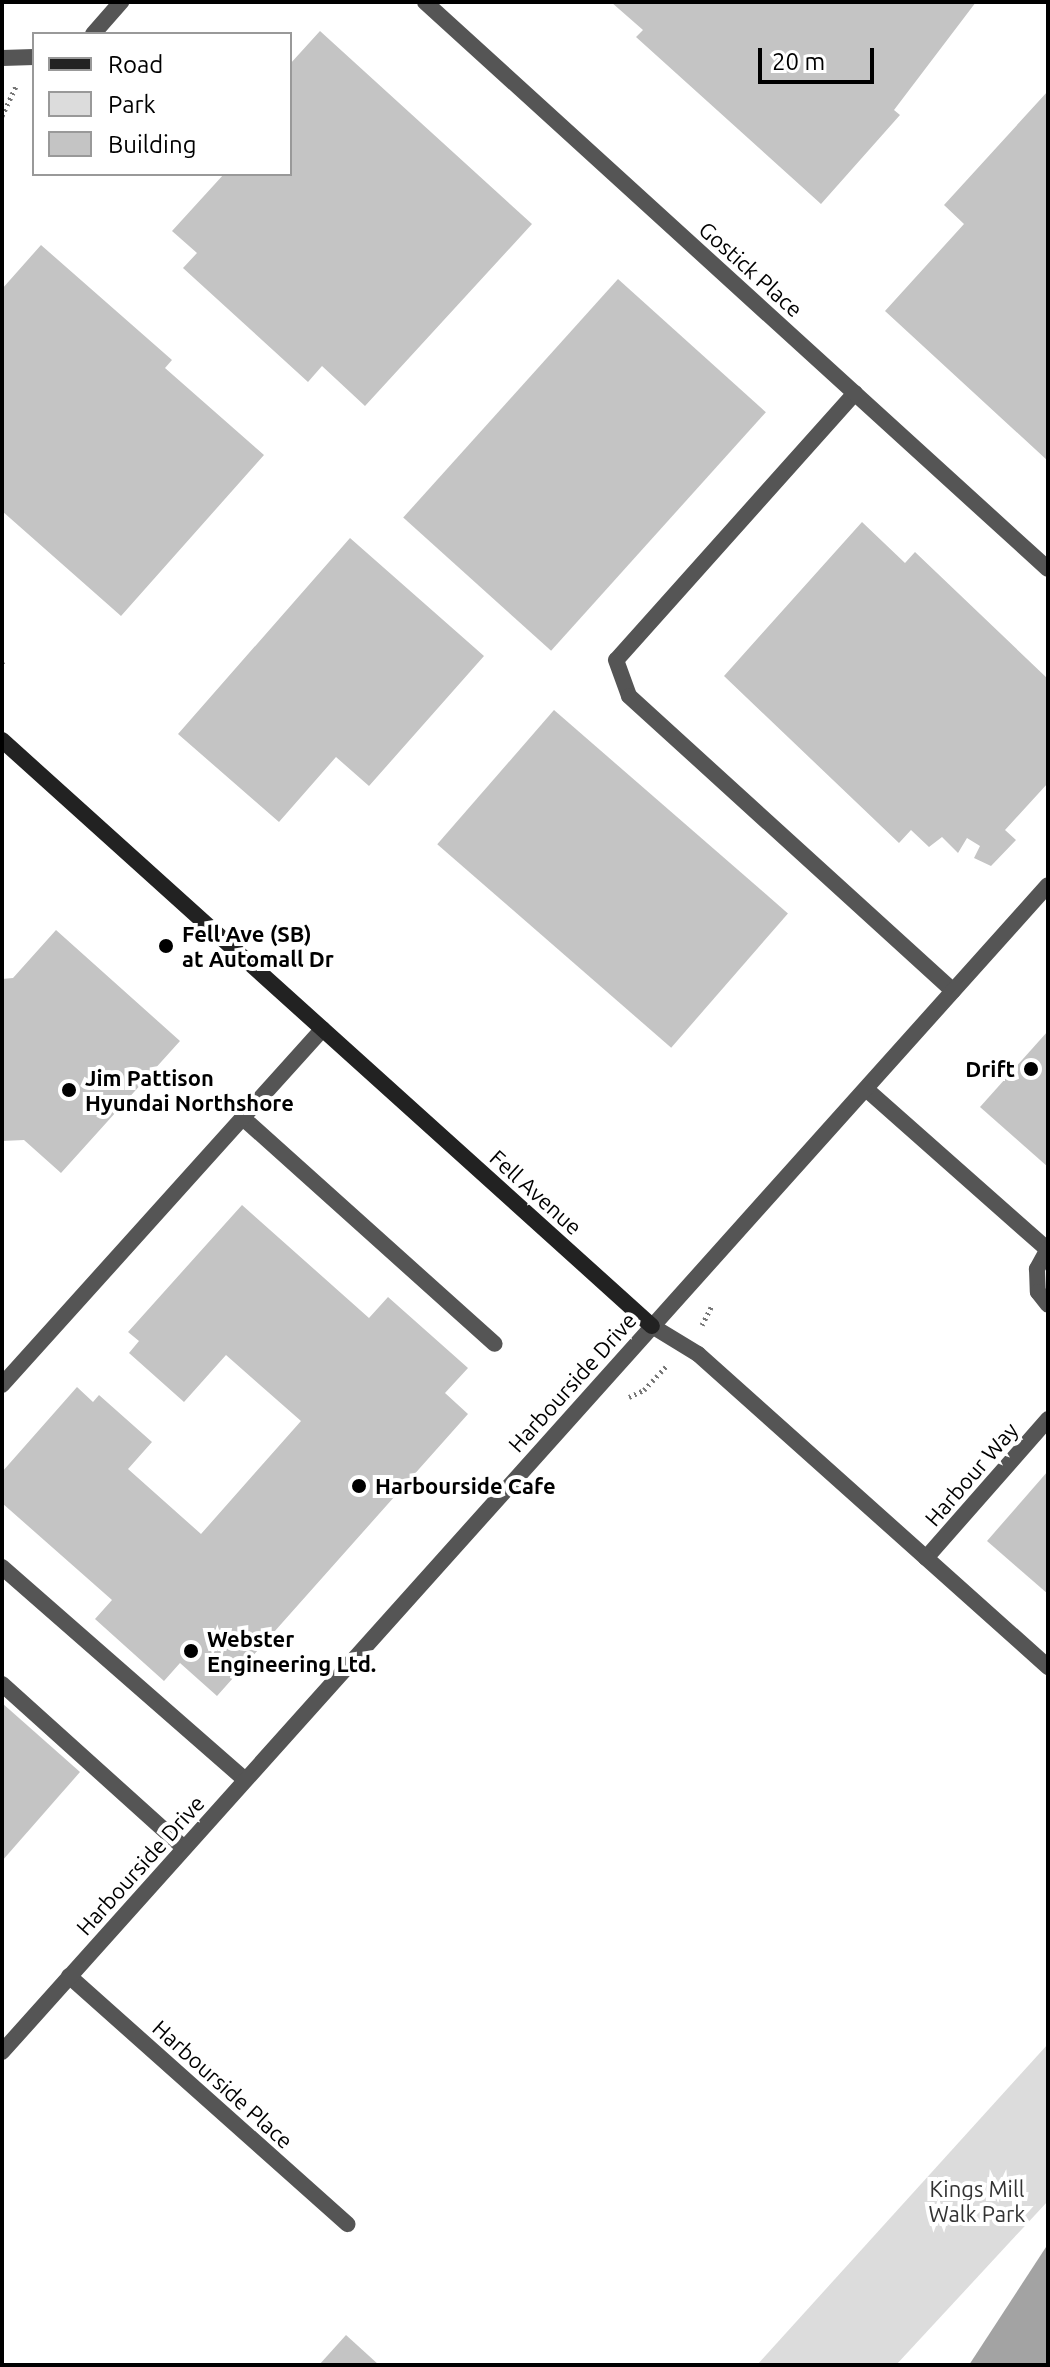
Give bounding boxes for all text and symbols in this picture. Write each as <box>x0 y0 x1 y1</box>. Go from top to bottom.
legend <box>32 32 292 176</box>
scale bar <box>762 32 878 82</box>
text: 20 m <box>772 48 825 75</box>
text: Road <box>108 51 163 78</box>
text: Park <box>108 91 156 118</box>
text: Building <box>108 131 196 158</box>
street label: Gostick Place <box>694 216 808 322</box>
place label: Fell Ave (SB) at Automall Dr <box>182 920 334 972</box>
marker: Fell Ave (SB) at Automall Dr <box>157 937 175 955</box>
place label: Drift <box>965 1056 1015 1082</box>
marker: Drift <box>1022 1060 1040 1078</box>
place label: Jim Pattison Hyundai Northshore <box>85 1064 294 1116</box>
marker: Jim Pattison Hyundai Northshore <box>60 1081 78 1099</box>
street label: Fell Avenue <box>485 1144 587 1240</box>
street label: Harbourside Drive <box>502 1307 642 1457</box>
street label: Harbour Way <box>919 1417 1023 1531</box>
place label: Harbourside Cafe <box>375 1473 556 1499</box>
marker: Harbourside Cafe <box>350 1477 368 1495</box>
place label: Webster Engineering Ltd. <box>207 1625 376 1676</box>
marker: Webster Engineering Ltd. <box>182 1642 200 1660</box>
street label: Harbourside Drive <box>70 1790 210 1940</box>
street label: Harbourside Place <box>148 2014 298 2154</box>
park label: Kings Mill Walk Park <box>929 2175 1025 2226</box>

